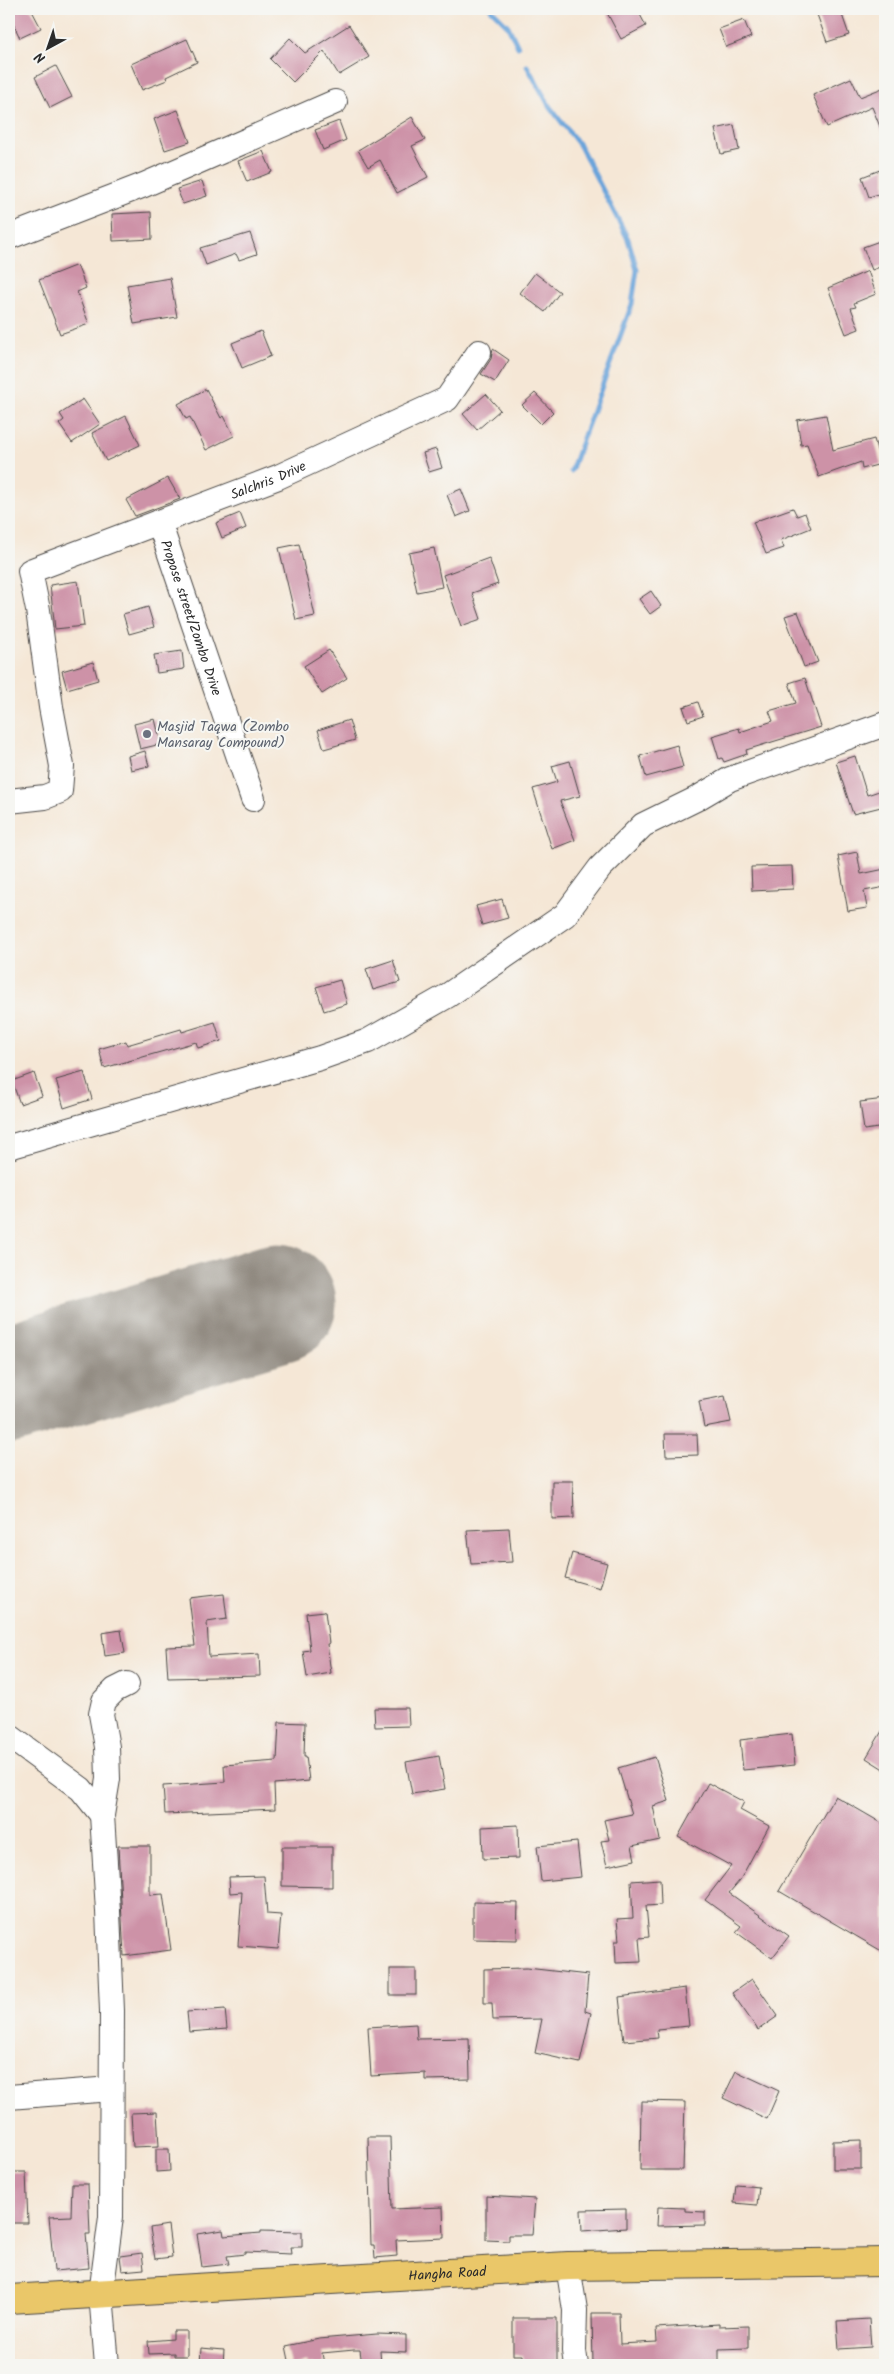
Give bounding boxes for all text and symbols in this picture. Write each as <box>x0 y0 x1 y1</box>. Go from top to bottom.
north arrow <box>22 22 72 72</box>
text: N <box>30 46 51 68</box>
street label: Salchris Drive <box>227 455 311 506</box>
street label: Propose street/Zombo Drive <box>154 537 227 699</box>
place label: Masjid Taqwa (Zombo Mansaray Compound) <box>157 716 289 754</box>
marker: Masjid Taqwa (Zombo Mansaray Compound) <box>141 728 153 740</box>
street label: Hangha Road <box>408 2261 488 2287</box>

